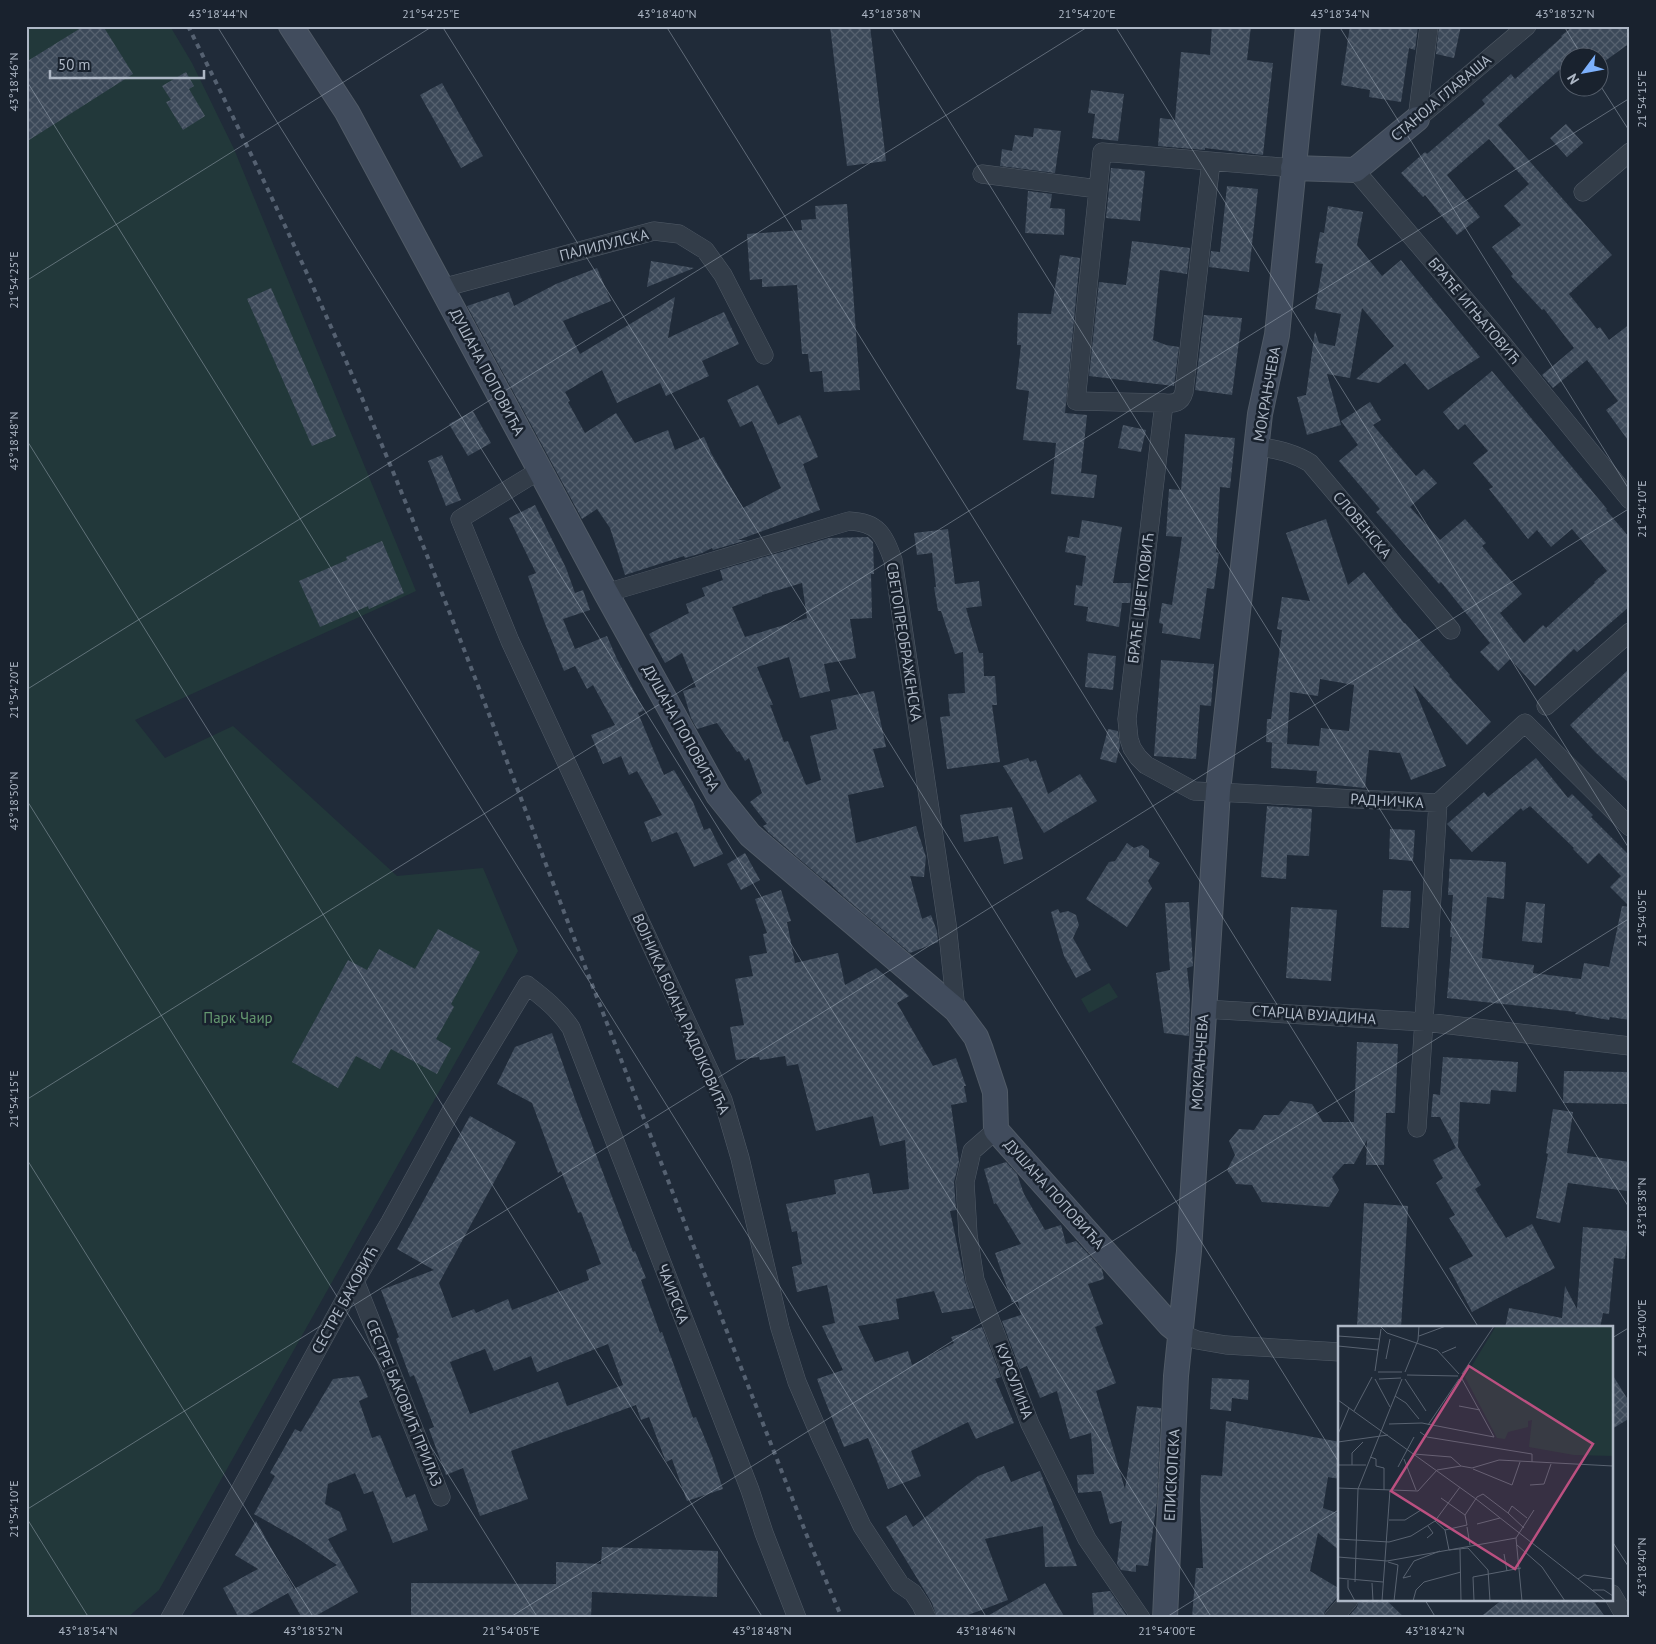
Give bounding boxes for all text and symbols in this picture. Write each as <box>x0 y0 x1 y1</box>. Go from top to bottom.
text: 43°18'44"N <box>188 6 248 21</box>
text: 21°54'25"E <box>402 6 460 21</box>
text: 43°18'40"N <box>637 6 697 21</box>
text: 43°18'38"N <box>861 6 921 21</box>
text: 21°54'20"E <box>1058 6 1116 21</box>
text: 43°18'34"N <box>1310 6 1370 21</box>
text: 43°18'32"N <box>1535 6 1595 21</box>
scale bar <box>50 48 204 80</box>
north arrow <box>1558 48 1608 98</box>
street label: СТАНОЈА ГЛАВАША <box>1387 50 1495 145</box>
text: 43°18'46"N <box>6 52 21 112</box>
text: 50 m <box>58 55 91 74</box>
text: N <box>1563 70 1583 88</box>
text: 21°54'15"E <box>1634 70 1649 128</box>
street label: ПАЛИЛУЛСКА <box>557 224 651 265</box>
text: 21°54'25"E <box>6 251 21 309</box>
street label: БРАЋЕ ИГЊАТОВИЋ <box>1424 253 1525 368</box>
street label: ДУШАНА ПОПОВИЋА <box>446 305 529 439</box>
street label: МОКРАЊЧЕВА <box>1249 345 1284 443</box>
text: 43°18'48"N <box>6 411 21 471</box>
text: 21°54'10"E <box>1634 480 1649 538</box>
street label: СЛОВЕНСКА <box>1329 487 1396 562</box>
street label: БРАЋЕ ЦВЕТКОВИЋ <box>1123 532 1158 664</box>
street label: СВЕТОПРЕОБРАЖЕНСКА <box>883 561 927 723</box>
text: 21°54'20"E <box>6 661 21 719</box>
street label: ДУШАНА ПОПОВИЋА <box>639 661 724 794</box>
text: 43°18'50"N <box>6 771 21 831</box>
street label: РАДНИЧКА <box>1350 789 1424 812</box>
text: 21°54'05"E <box>1634 889 1649 947</box>
street label: ВОЈНИКА БОЈАНА РАДОЈКОВИЋА <box>629 911 734 1117</box>
street label: СТАРЦА ВУЈАДИНА <box>1251 1001 1377 1028</box>
park label: Парк Чаир <box>203 1008 273 1027</box>
street label: МОКРАЊЧЕВА <box>1187 1013 1212 1111</box>
text: 21°54'15"E <box>6 1070 21 1128</box>
street label: ДУШАНА ПОПОВИЋА <box>1000 1135 1109 1253</box>
text: 43°18'38"N <box>1634 1177 1649 1237</box>
street label: СЕСТРЕ БАКОВИЋ <box>307 1243 382 1357</box>
street label: ЧАИРСКА <box>653 1261 694 1327</box>
text: 21°54'00"E <box>1634 1299 1649 1357</box>
street label: СЕСТРЕ БАКОВИЋ ПРИЛАЗ <box>362 1316 447 1489</box>
inset map <box>1338 1326 1614 1602</box>
street label: КУРСУЛИНА <box>991 1340 1038 1422</box>
street label: ЕПИСКОПСКА <box>1160 1428 1183 1522</box>
text: 21°54'10"E <box>6 1480 21 1538</box>
text: 43°18'40"N <box>1634 1537 1649 1597</box>
text: 43°18'54"N <box>58 1623 118 1638</box>
text: 43°18'52"N <box>283 1623 343 1638</box>
text: 21°54'05"E <box>482 1623 540 1638</box>
text: 43°18'48"N <box>732 1623 792 1638</box>
text: 43°18'46"N <box>956 1623 1016 1638</box>
text: 21°54'00"E <box>1138 1623 1196 1638</box>
text: 43°18'42"N <box>1405 1623 1465 1638</box>

